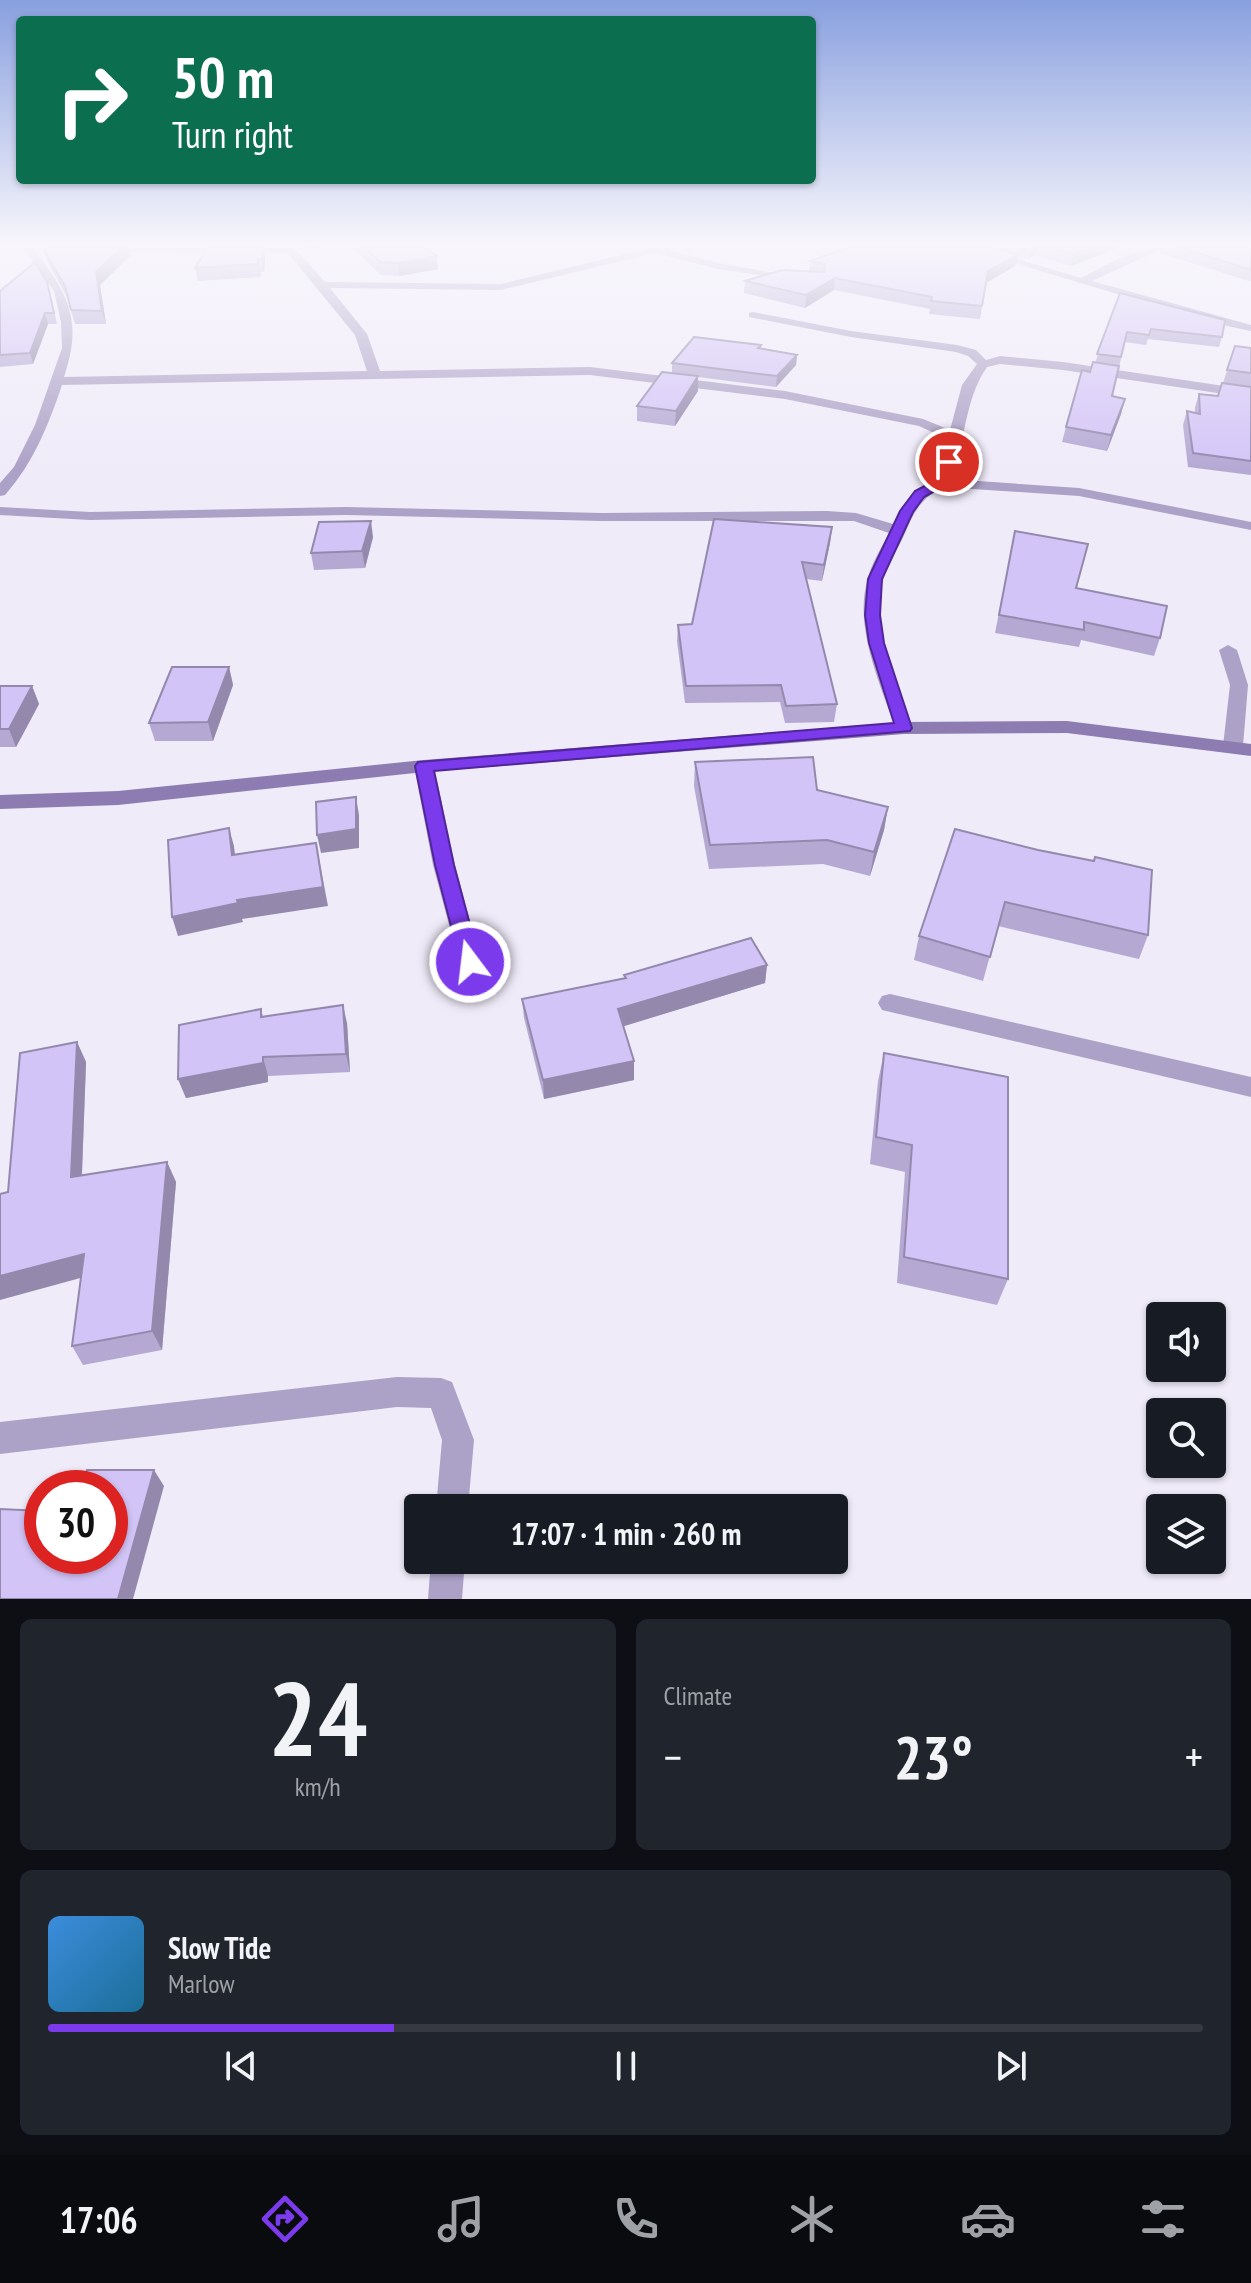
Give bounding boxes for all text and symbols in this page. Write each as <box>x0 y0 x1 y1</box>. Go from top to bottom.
text: 50 m <box>172 41 274 113</box>
icon: right <box>40 48 144 152</box>
text: Turn right <box>172 111 293 158</box>
pin <box>915 428 983 496</box>
icon: arrive <box>927 440 971 484</box>
position arrow <box>428 920 512 1004</box>
map controls <box>1146 1302 1226 1574</box>
button: sound <box>1146 1302 1226 1382</box>
button: search <box>1146 1398 1226 1478</box>
speed limit sign: 30 <box>24 1470 128 1574</box>
button: layers <box>1146 1494 1226 1574</box>
text: 17:07 · 1 min · 260 m <box>511 1514 741 1553</box>
text: 24 <box>268 1650 367 1785</box>
text: Climate <box>664 1679 732 1712</box>
text: 23° <box>894 1718 973 1796</box>
text: − <box>664 1728 682 1785</box>
text: + <box>1185 1728 1203 1785</box>
text: km/h <box>295 1770 341 1803</box>
text: Slow Tide <box>168 1928 271 1967</box>
text: Marlow <box>168 1967 234 2000</box>
icon: previous <box>219 2044 263 2088</box>
icon: pause <box>604 2044 648 2088</box>
icon: next <box>989 2044 1033 2088</box>
icon: directions <box>257 2191 313 2247</box>
icon: music <box>433 2191 489 2247</box>
icon: phone <box>608 2191 664 2247</box>
icon: climate <box>784 2191 840 2247</box>
icon: car <box>960 2191 1016 2247</box>
icon: filters <box>1135 2191 1191 2247</box>
text: 17:06 <box>60 2196 138 2243</box>

